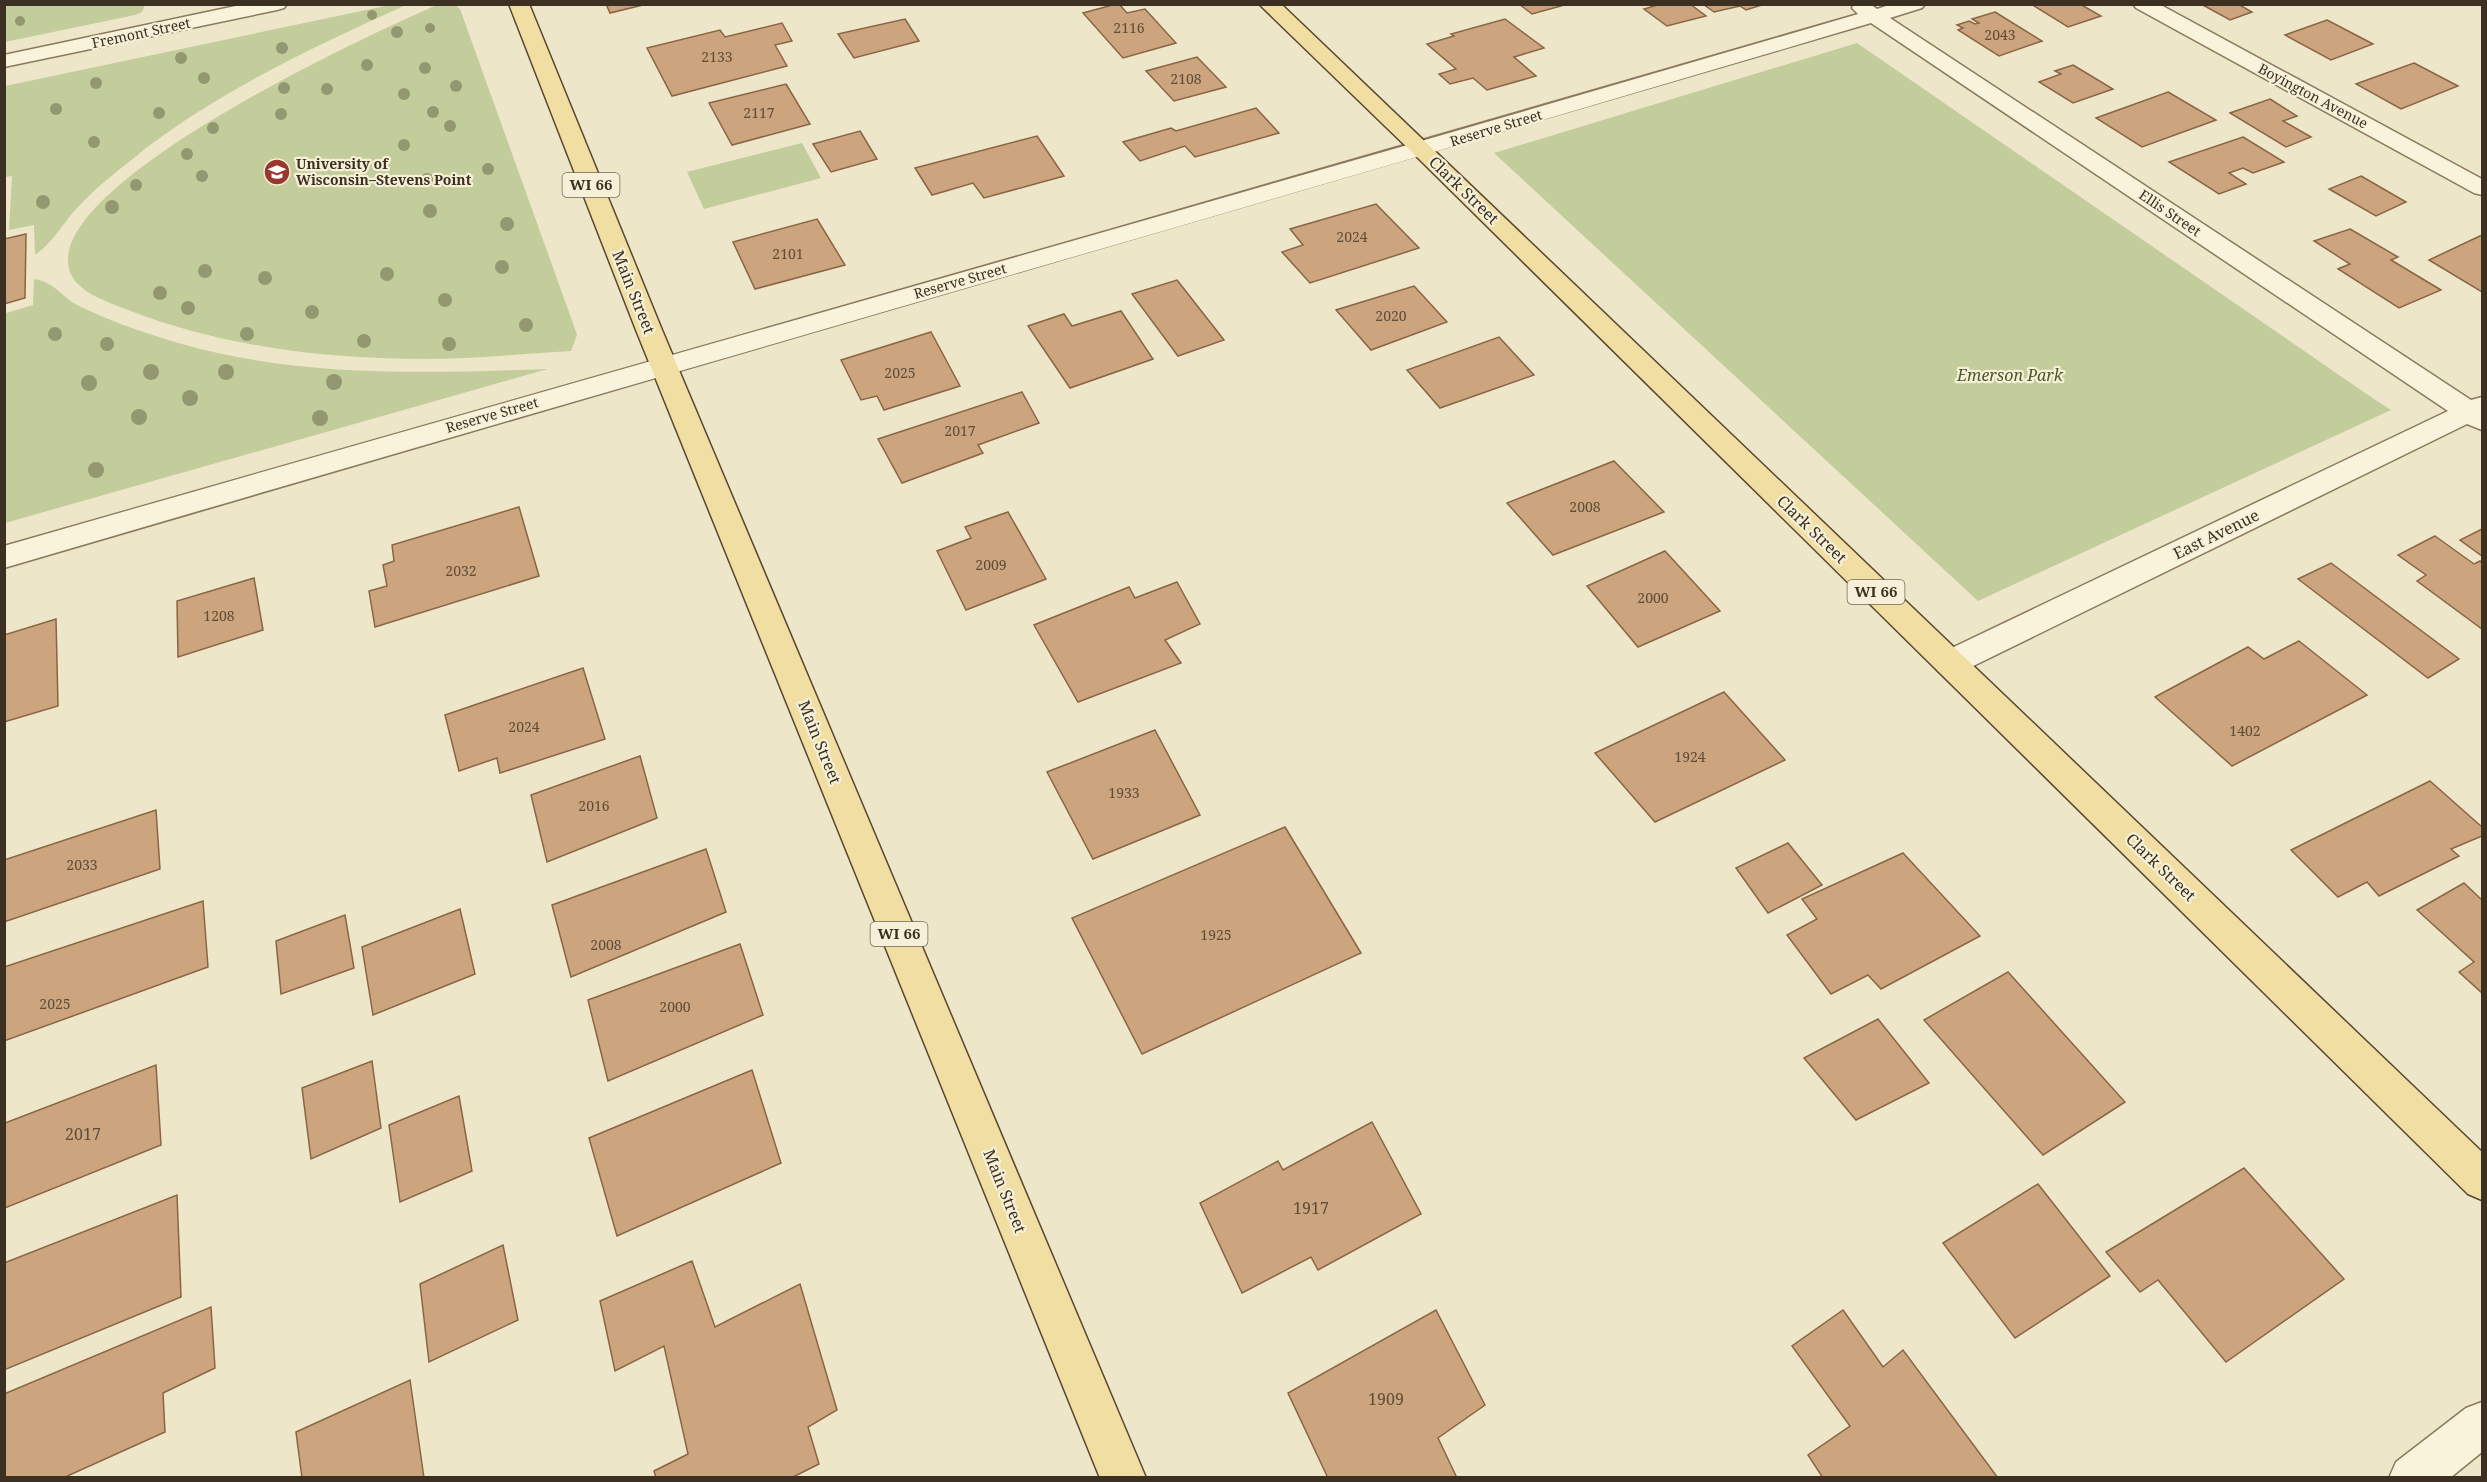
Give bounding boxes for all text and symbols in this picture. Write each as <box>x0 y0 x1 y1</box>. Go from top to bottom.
street label: Fremont Street <box>90 13 192 52</box>
house number: 2116 <box>1113 18 1145 37</box>
house number: 2043 <box>1984 25 2016 44</box>
house number: 2133 <box>701 47 733 66</box>
street label: Boyington Avenue <box>2255 59 2371 132</box>
house number: 2108 <box>1170 69 1202 88</box>
house number: 2117 <box>743 103 775 122</box>
street label: Reserve Street <box>1447 104 1544 151</box>
street label: Clark Street <box>1424 151 1504 229</box>
place label: University of Wisconsin–Stevens Point <box>296 154 472 189</box>
school or university icon: University of Wisconsin–Stevens Point <box>262 157 292 187</box>
road number: WI 66 <box>562 173 620 197</box>
street label: Ellis Street <box>2136 185 2205 240</box>
house number: 2024 <box>1336 227 1368 246</box>
house number: 2101 <box>772 244 804 263</box>
street label: Main Street <box>607 247 661 337</box>
street label: Reserve Street <box>911 258 1008 303</box>
house number: 2020 <box>1375 306 1407 325</box>
house number: 2025 <box>884 363 916 382</box>
park label: Emerson Park <box>1956 364 2064 386</box>
street label: Reserve Street <box>443 392 540 437</box>
house number: 2017 <box>944 421 976 440</box>
street label: Clark Street <box>1772 490 1852 568</box>
house number: 2008 <box>1569 497 1601 516</box>
street label: East Avenue <box>2169 504 2263 564</box>
house number: 2009 <box>975 555 1007 574</box>
house number: 2032 <box>445 561 477 580</box>
road number: WI 66 <box>1848 580 1904 604</box>
house number: 2000 <box>1637 588 1669 607</box>
house number: 1208 <box>203 606 235 625</box>
street label: Main Street <box>793 697 847 787</box>
house number: 2024 <box>508 717 540 736</box>
house number: 1402 <box>2229 721 2261 740</box>
house number: 1924 <box>1674 747 1706 766</box>
house number: 1933 <box>1108 783 1140 802</box>
house number: 2016 <box>578 796 610 815</box>
street label: Clark Street <box>2121 828 2201 906</box>
house number: 2033 <box>66 855 98 874</box>
road number: WI 66 <box>870 922 928 946</box>
house number: 1925 <box>1200 925 1232 944</box>
house number: 2008 <box>590 935 622 954</box>
house number: 2025 <box>39 994 71 1013</box>
house number: 2000 <box>659 997 691 1016</box>
house number: 2017 <box>65 1123 101 1145</box>
street label: Main Street <box>978 1146 1032 1236</box>
house number: 1917 <box>1293 1197 1329 1219</box>
house number: 1909 <box>1368 1388 1404 1410</box>

